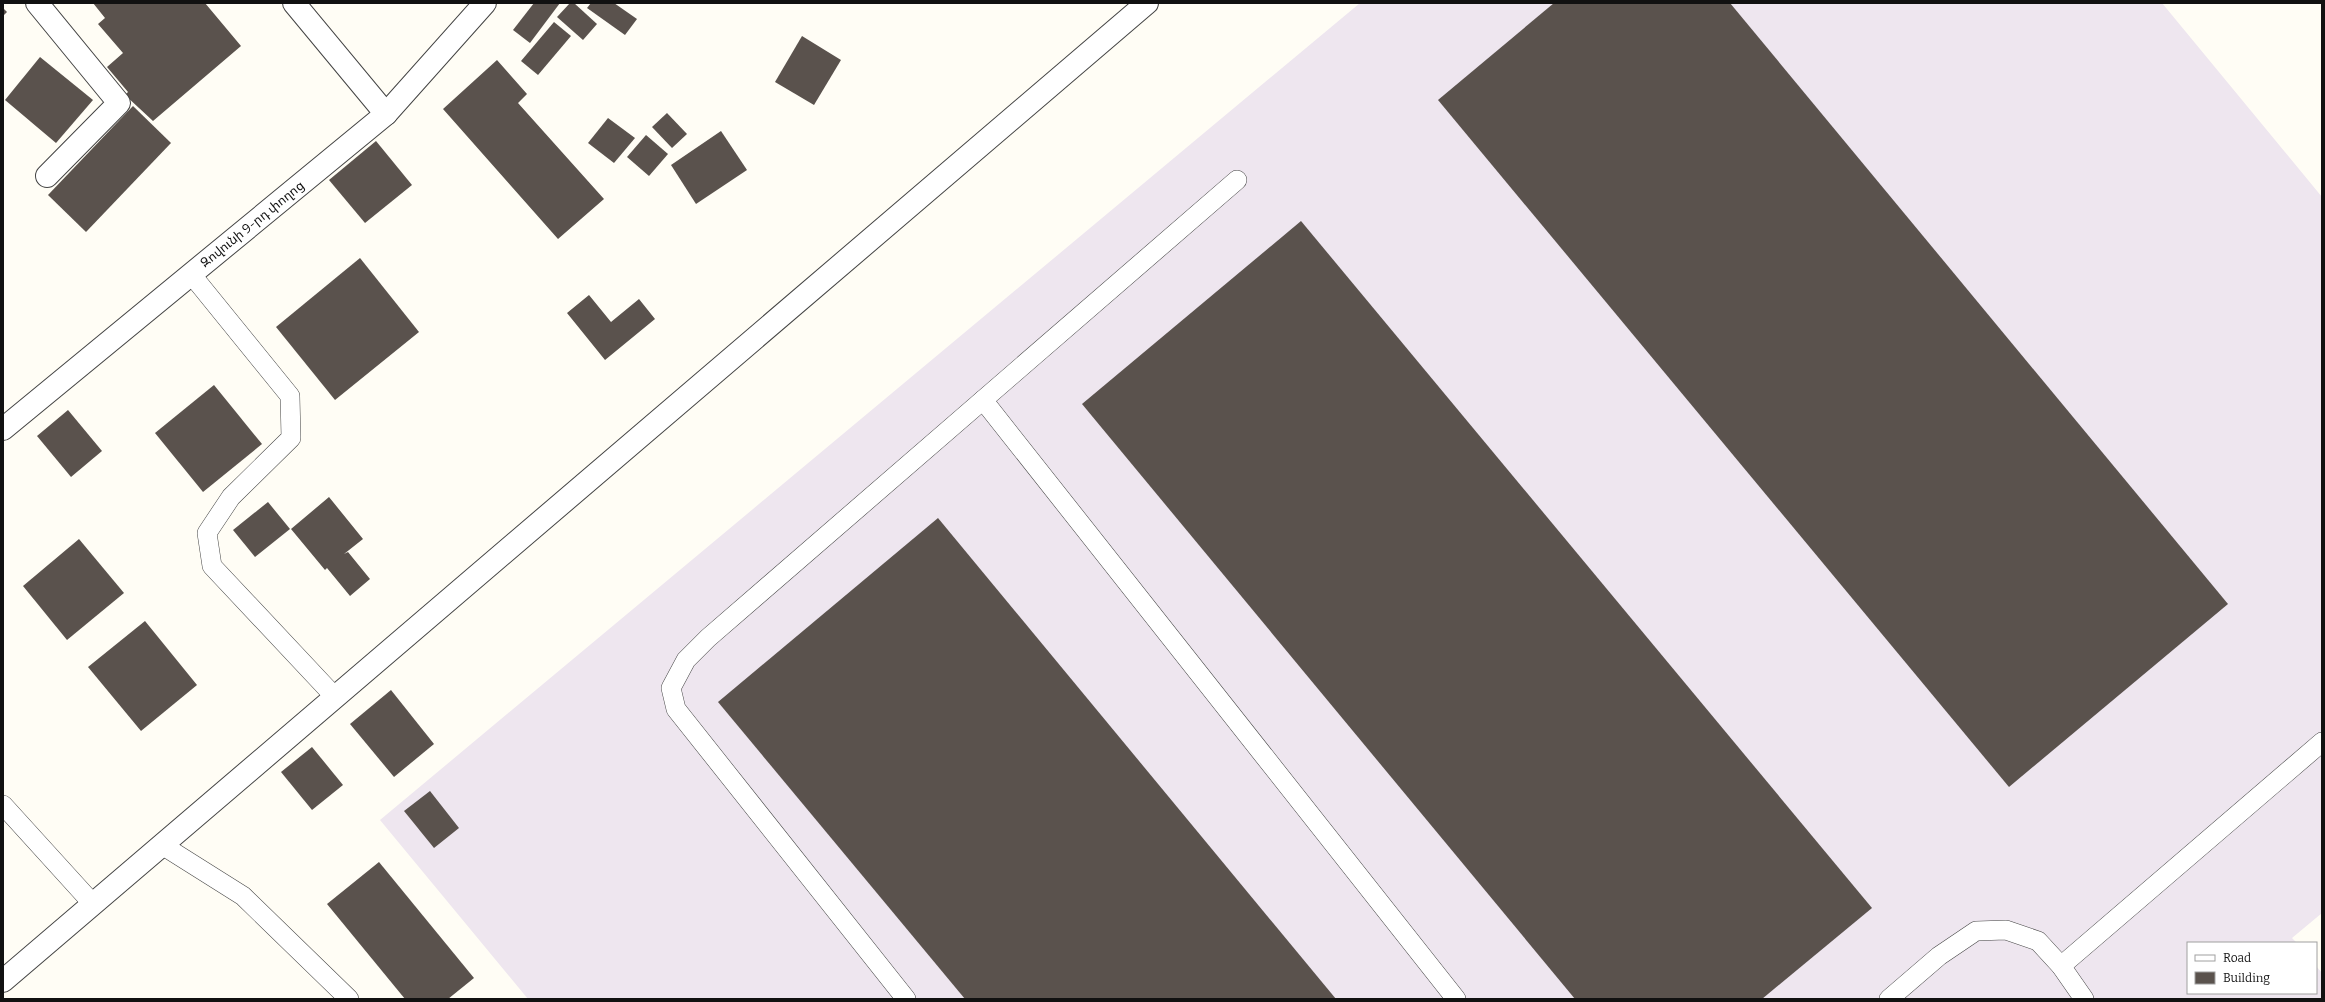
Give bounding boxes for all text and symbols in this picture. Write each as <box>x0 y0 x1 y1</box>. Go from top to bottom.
street label: Զովունի 9-րդ փողոց <box>197 178 307 270</box>
legend <box>2187 942 2317 994</box>
text: Road <box>2223 951 2251 965</box>
text: Building <box>2223 971 2270 985</box>

